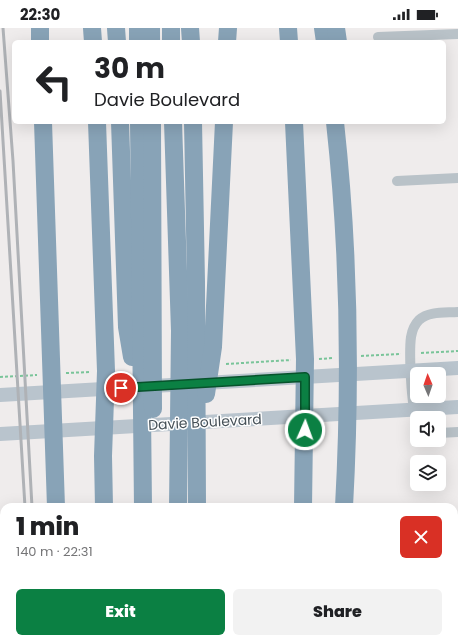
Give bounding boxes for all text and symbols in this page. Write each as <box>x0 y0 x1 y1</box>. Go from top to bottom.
text: 22:30 <box>20 4 60 25</box>
text: 30 m <box>94 49 165 88</box>
icon: left <box>28 56 80 108</box>
text: Davie Boulevard <box>94 87 240 112</box>
north arrow <box>410 367 446 403</box>
map controls <box>410 367 446 491</box>
pin <box>104 371 138 405</box>
icon: arrive <box>110 377 132 399</box>
street label: Davie Boulevard <box>148 409 262 435</box>
position arrow <box>284 409 326 451</box>
button: sound <box>410 411 446 447</box>
button: layers <box>410 455 446 491</box>
text: 1 min <box>16 510 79 543</box>
button: close <box>400 516 442 558</box>
text: 140 m · 22:31 <box>16 542 93 561</box>
button: Exit <box>16 589 225 635</box>
button: Share <box>233 589 442 635</box>

